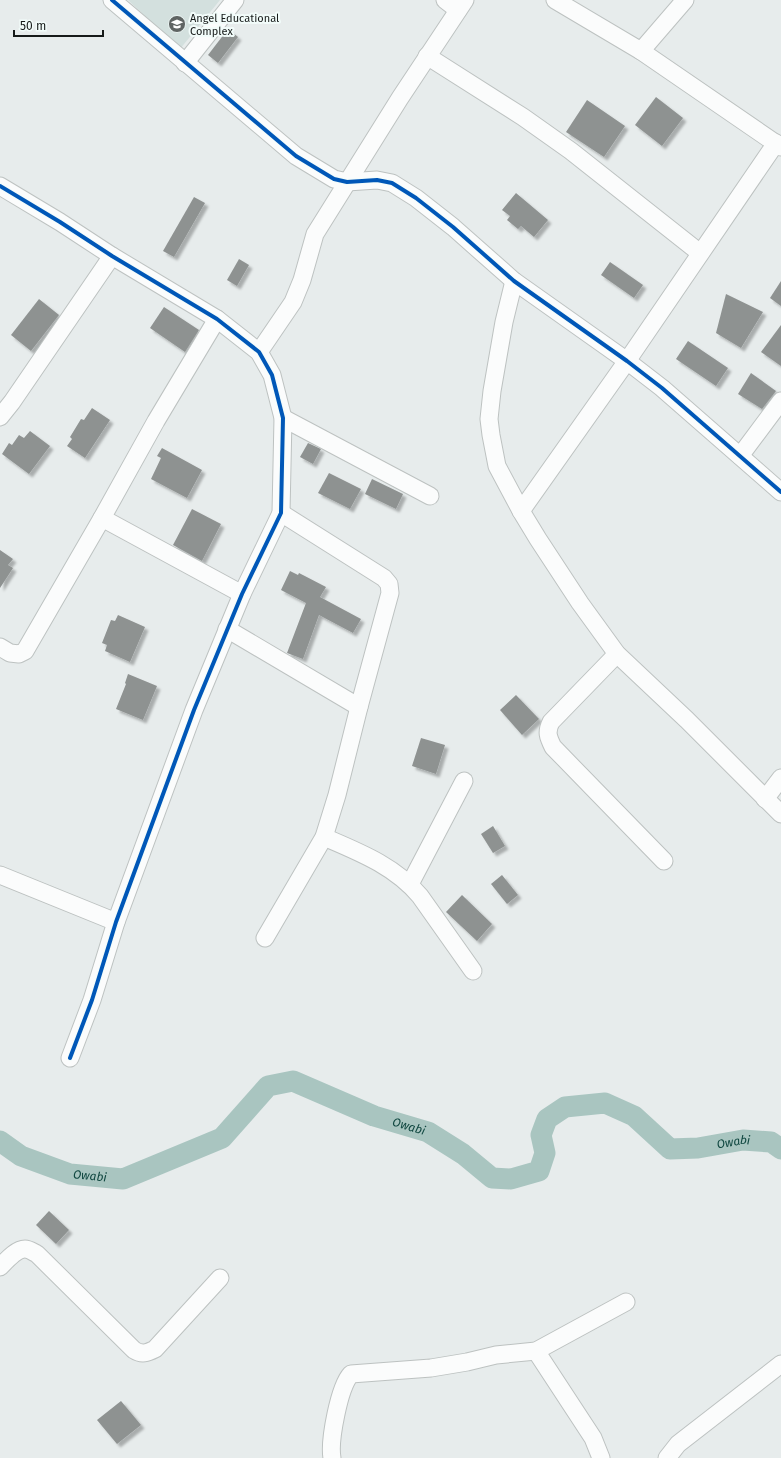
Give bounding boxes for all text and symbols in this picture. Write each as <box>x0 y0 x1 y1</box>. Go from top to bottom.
scale bar <box>14 12 103 38</box>
place label: Angel Educational Complex <box>190 12 279 38</box>
school or university icon: Angel Educational Complex <box>167 14 187 34</box>
text: 50 m <box>20 19 46 33</box>
water label: Owabi <box>391 1115 428 1138</box>
water label: Owabi <box>716 1133 751 1152</box>
water label: Owabi <box>72 1167 108 1184</box>

